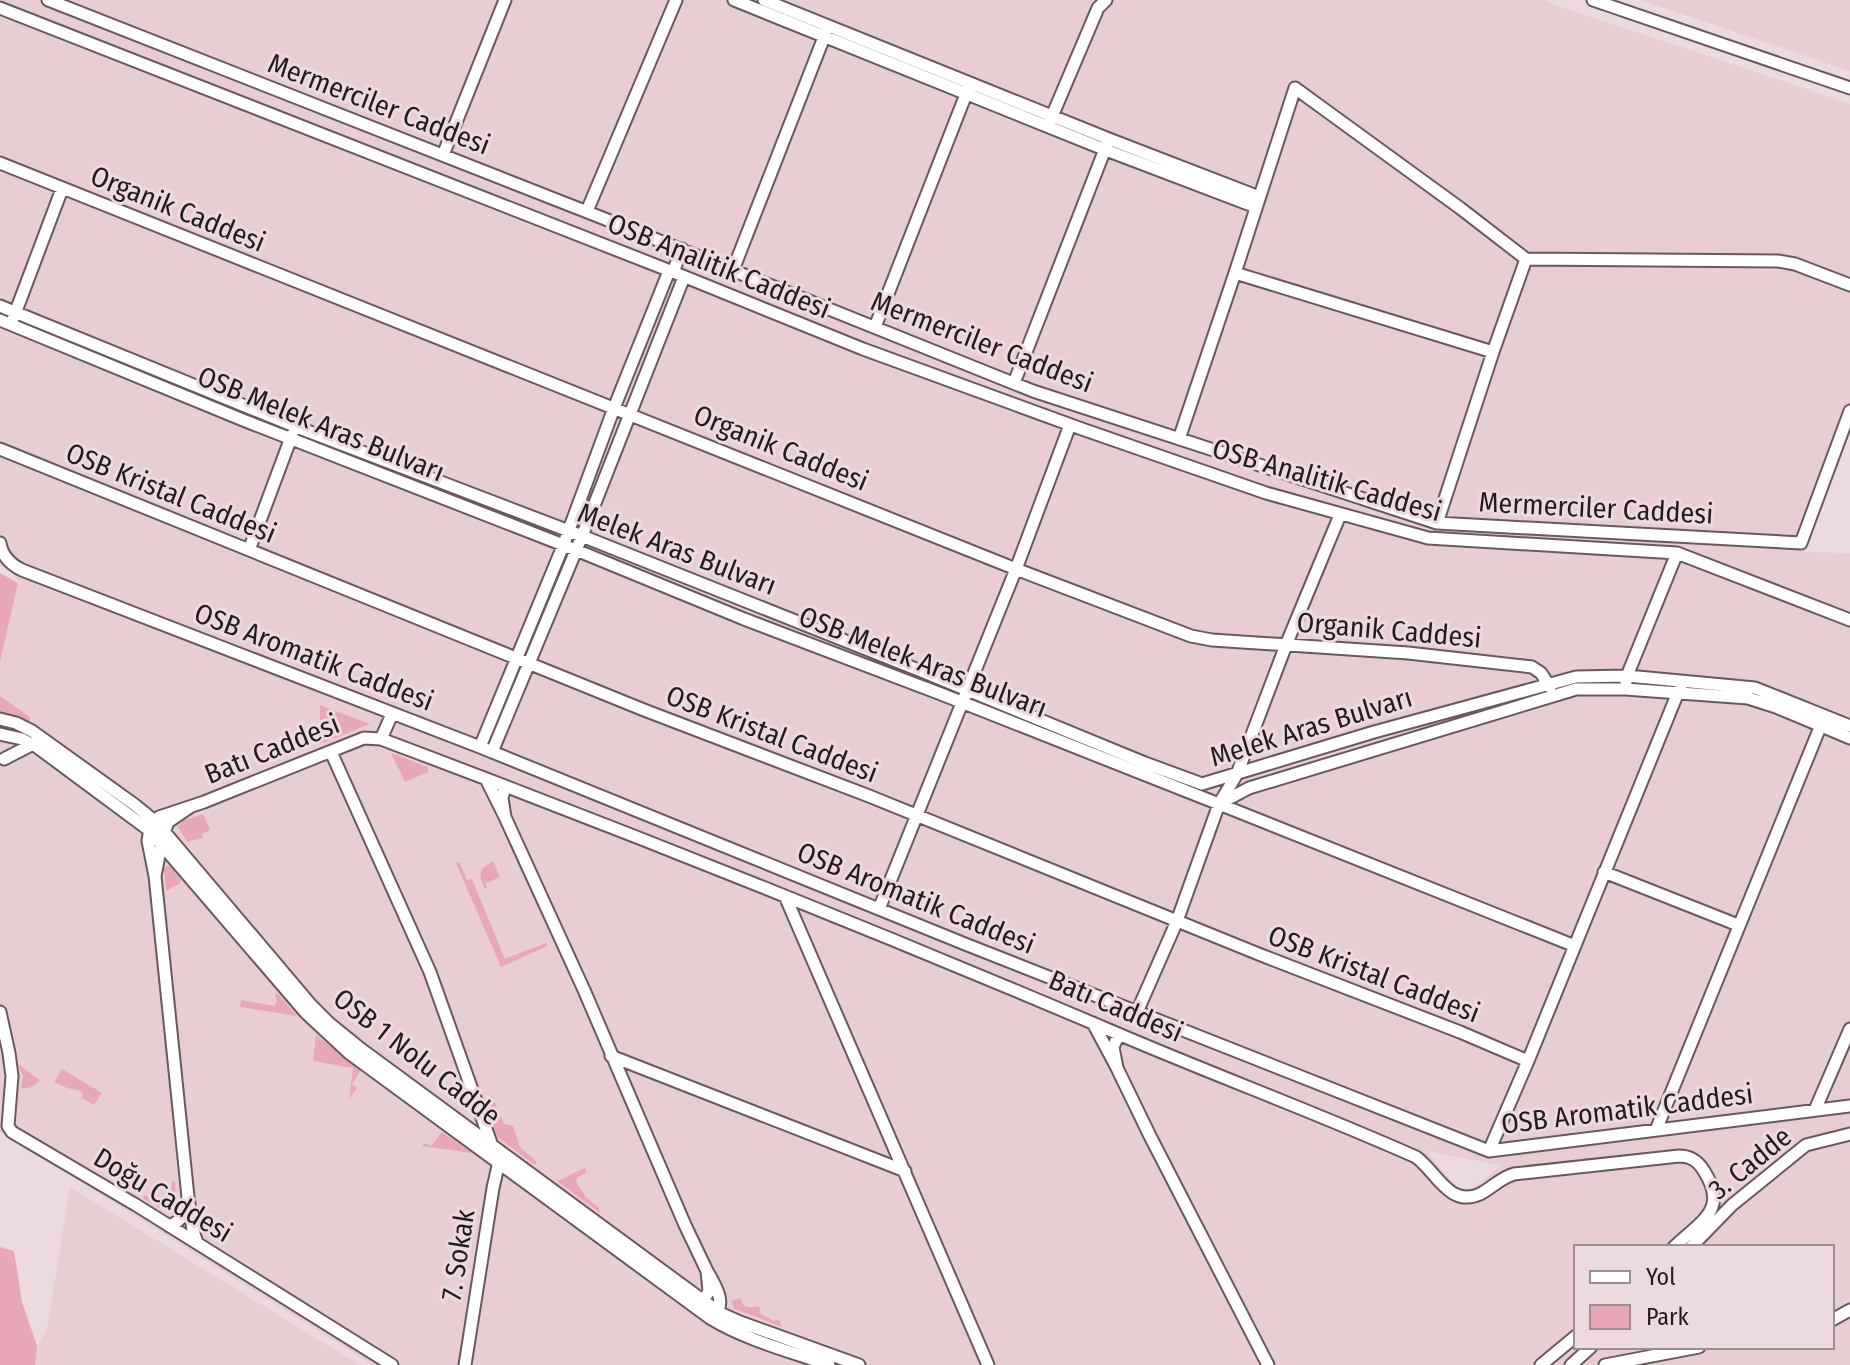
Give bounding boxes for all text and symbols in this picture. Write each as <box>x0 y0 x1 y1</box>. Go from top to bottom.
street label: Mermerciler Caddesi <box>263 47 495 161</box>
street label: Organik Caddesi <box>86 159 270 259</box>
street label: OSB Analitik Caddesi <box>603 206 835 326</box>
street label: Mermerciler Caddesi <box>866 285 1098 399</box>
street label: OSB Melek Aras Bulvarı <box>193 359 449 489</box>
street label: Organik Caddesi <box>689 398 873 498</box>
street label: OSB Analitik Caddesi <box>1208 431 1446 529</box>
street label: OSB Kristal Caddesi <box>61 436 281 550</box>
street label: Mermerciler Caddesi <box>1478 485 1714 531</box>
street label: Melek Aras Bulvarı <box>573 496 781 602</box>
street label: OSB Aromatik Caddesi <box>190 596 438 718</box>
street label: OSB Melek Aras Bulvarı <box>794 599 1052 725</box>
street label: Organik Caddesi <box>1295 605 1483 655</box>
street label: OSB Kristal Caddesi <box>662 678 882 790</box>
street label: Melek Aras Bulvarı <box>1206 681 1416 773</box>
street label: Batı Caddesi <box>200 707 344 791</box>
street label: OSB Aromatik Caddesi <box>792 835 1040 961</box>
street label: OSB Kristal Caddesi <box>1264 918 1484 1030</box>
street label: Batı Caddesi <box>1044 963 1188 1049</box>
street label: OSB 1 Nolu Cadde <box>327 982 507 1132</box>
street label: OSB Aromatik Caddesi <box>1499 1077 1755 1141</box>
street label: 3. Cadde <box>1702 1120 1798 1206</box>
street label: Doğu Caddesi <box>88 1141 238 1249</box>
street label: 7. Sokak <box>435 1206 482 1303</box>
legend <box>1574 1245 1834 1349</box>
text: Yol <box>1646 1263 1676 1291</box>
text: Park <box>1646 1303 1689 1331</box>

